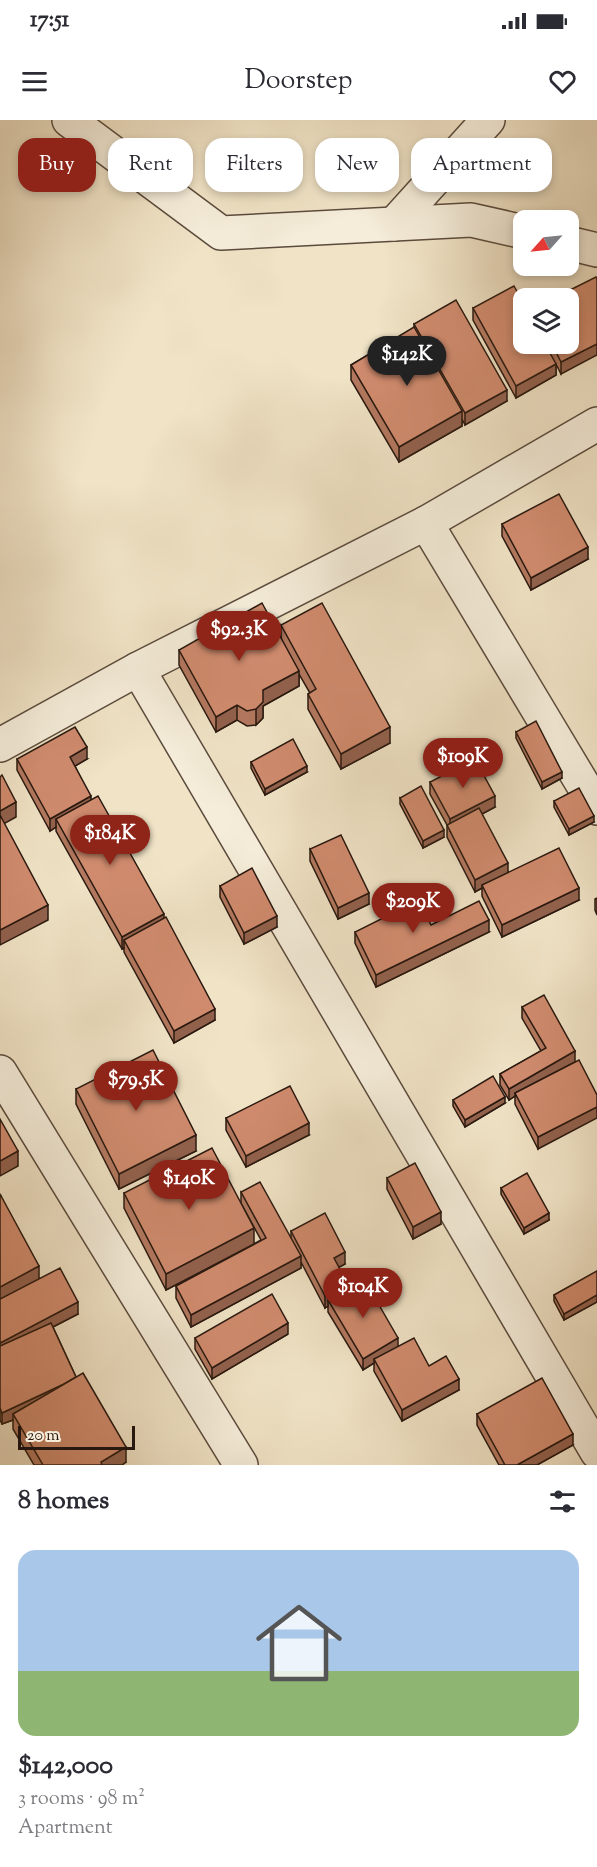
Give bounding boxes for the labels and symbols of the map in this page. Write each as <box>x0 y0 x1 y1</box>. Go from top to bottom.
north arrow <box>513 210 579 276</box>
pin: $142K <box>365 336 449 387</box>
pin: $92.3K <box>190 611 288 662</box>
pin: $109K <box>421 738 505 789</box>
pin: $184K <box>68 815 152 866</box>
pin: $209K <box>371 883 455 934</box>
pin: $79.5K <box>87 1061 185 1112</box>
pin: $140K <box>147 1160 231 1211</box>
pin: $104K <box>321 1268 405 1319</box>
scale bar <box>18 1423 135 1450</box>

